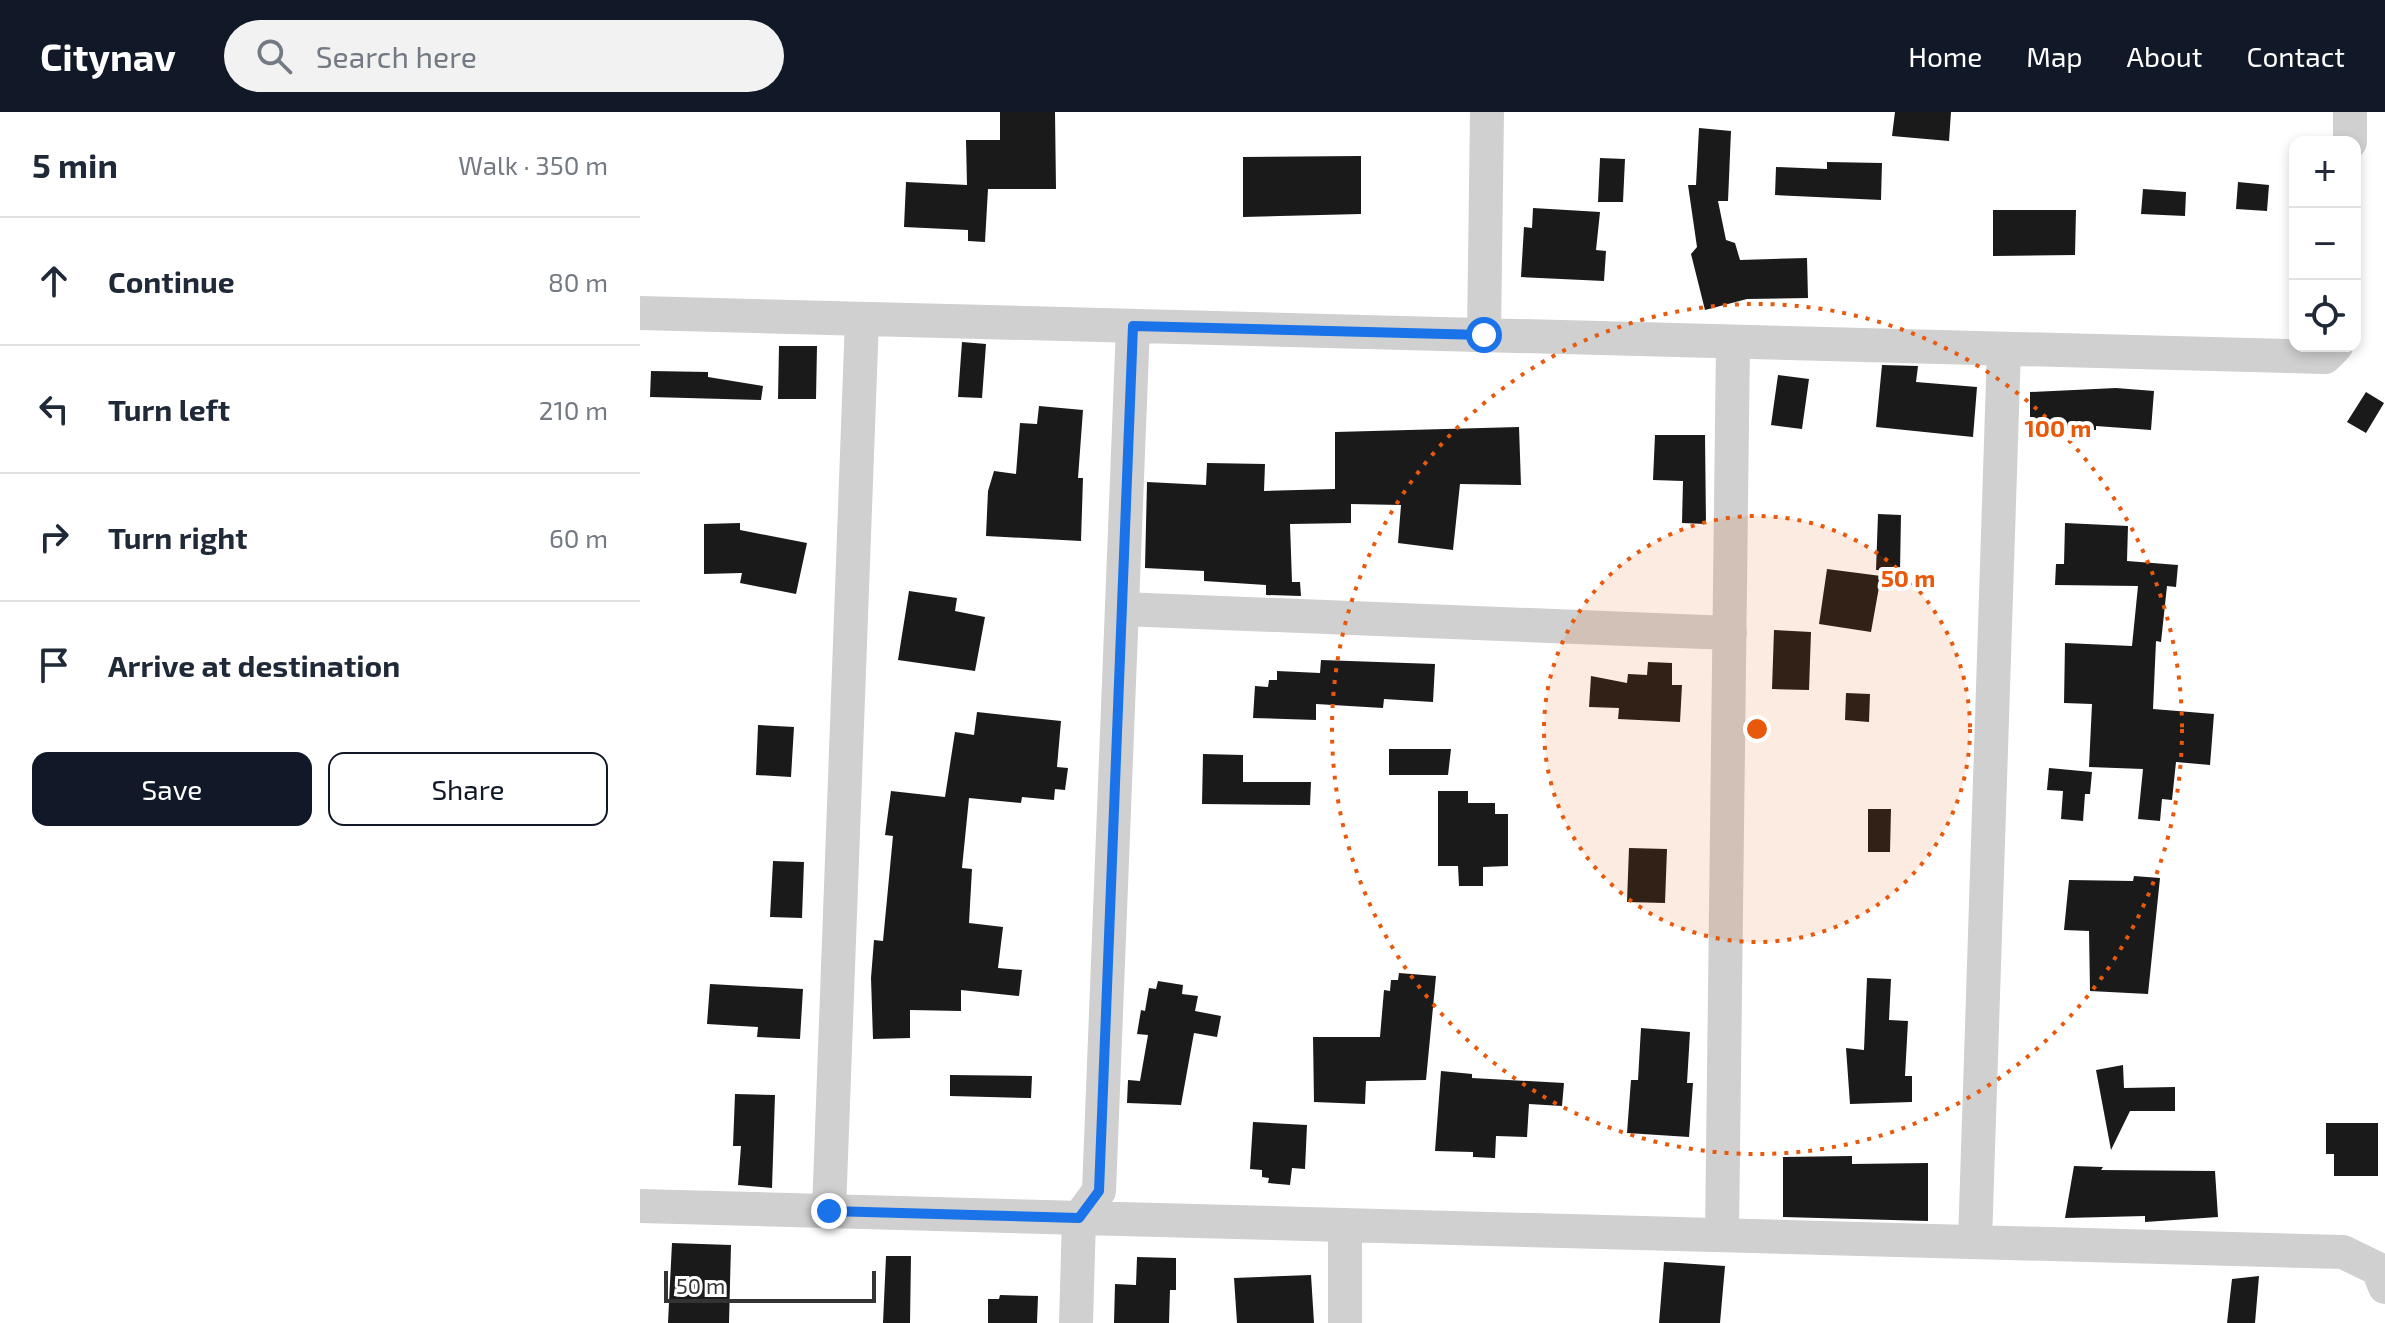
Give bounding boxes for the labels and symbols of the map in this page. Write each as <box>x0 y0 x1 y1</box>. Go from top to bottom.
route start <box>1466 317 1502 353</box>
text: 100 m <box>2025 413 2091 442</box>
text: 50 m <box>1881 563 1935 592</box>
centre of rings <box>1743 715 1771 743</box>
route end <box>811 1193 847 1229</box>
scale bar <box>664 1267 876 1303</box>

